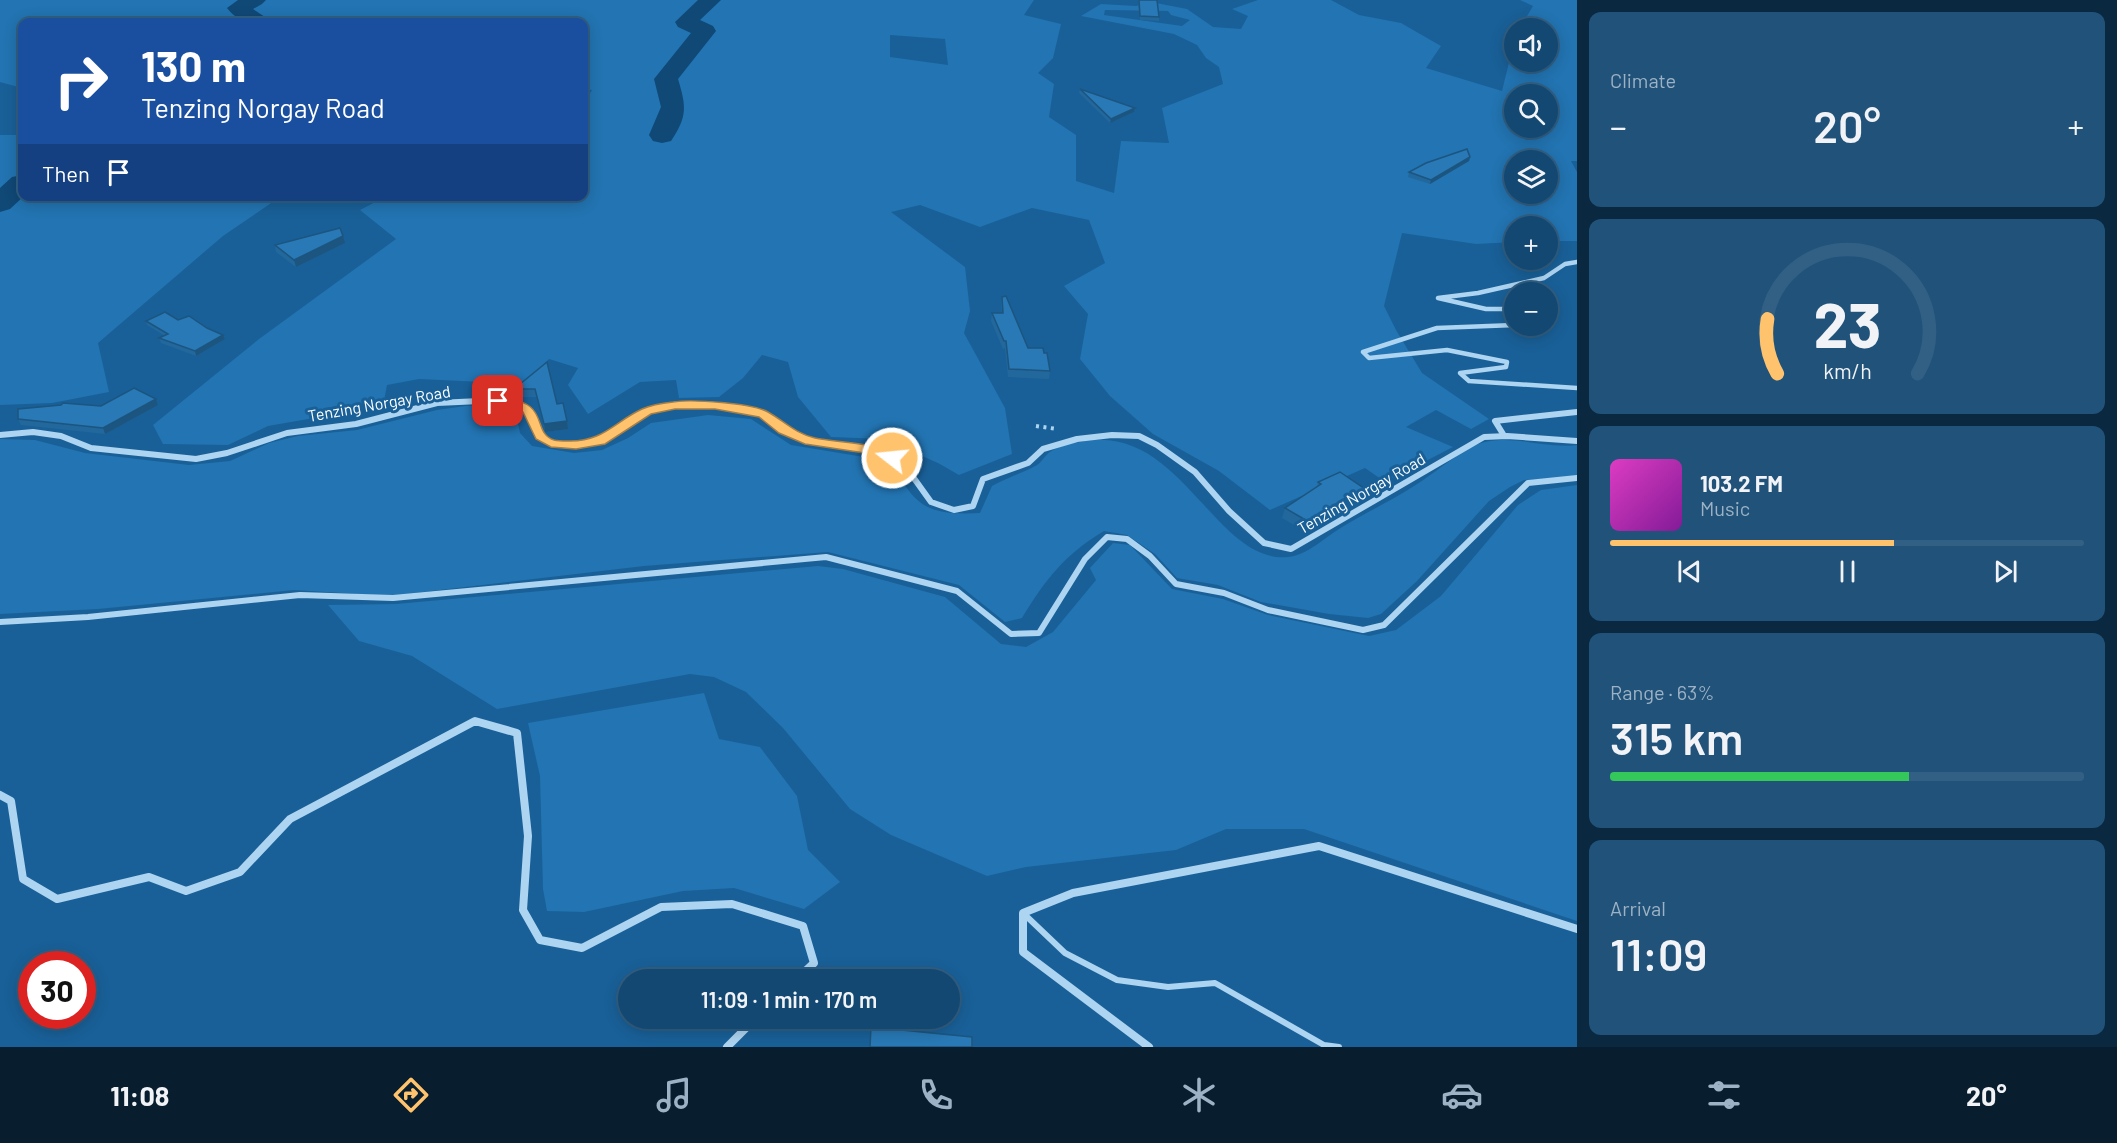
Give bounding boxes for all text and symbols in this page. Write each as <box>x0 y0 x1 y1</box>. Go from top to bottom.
map controls <box>1504 18 1558 336</box>
button: sound <box>1504 18 1558 72</box>
text: 130 m <box>141 40 246 90</box>
icon: right <box>42 42 120 120</box>
text: Climate <box>1610 68 1676 92</box>
button: search <box>1504 84 1558 138</box>
text: Tenzing Norgay Road <box>141 91 385 123</box>
text: 20° <box>1813 98 1881 152</box>
text: − <box>1610 106 1627 146</box>
text: + <box>2068 106 2084 146</box>
button: layers <box>1504 150 1558 204</box>
icon: arrive <box>102 156 135 189</box>
text: Then <box>42 160 90 186</box>
button: + <box>1504 216 1558 270</box>
button: − <box>1504 282 1558 336</box>
text: 23 <box>1813 286 1881 360</box>
text: km/h <box>1823 358 1871 383</box>
pin <box>472 375 523 426</box>
street label: Tenzing Norgay Road <box>306 381 452 425</box>
icon: arrive <box>481 384 514 417</box>
position arrow <box>860 426 924 490</box>
street label: Tenzing Norgay Road <box>1294 449 1428 537</box>
text: 103.2 FM <box>1700 470 1783 496</box>
text: Music <box>1700 496 1750 520</box>
icon: previous <box>1673 555 1706 588</box>
icon: pause <box>1831 555 1864 588</box>
icon: next <box>1989 555 2022 588</box>
text: Range · 63% <box>1610 680 1714 704</box>
text: 315 km <box>1610 710 1743 764</box>
text: Arrival <box>1610 896 1666 920</box>
text: 11:09 <box>1610 926 1707 980</box>
speed limit sign: 30 <box>18 951 96 1029</box>
text: 11:09 · 1 min · 170 m <box>701 986 877 1012</box>
icon: directions <box>390 1074 432 1116</box>
icon: music <box>653 1074 695 1116</box>
icon: phone <box>915 1074 957 1116</box>
icon: climate <box>1178 1074 1220 1116</box>
icon: car <box>1441 1074 1483 1116</box>
icon: filters <box>1703 1074 1745 1116</box>
text: 11:08 <box>110 1079 169 1111</box>
text: 20° <box>1966 1079 2007 1111</box>

